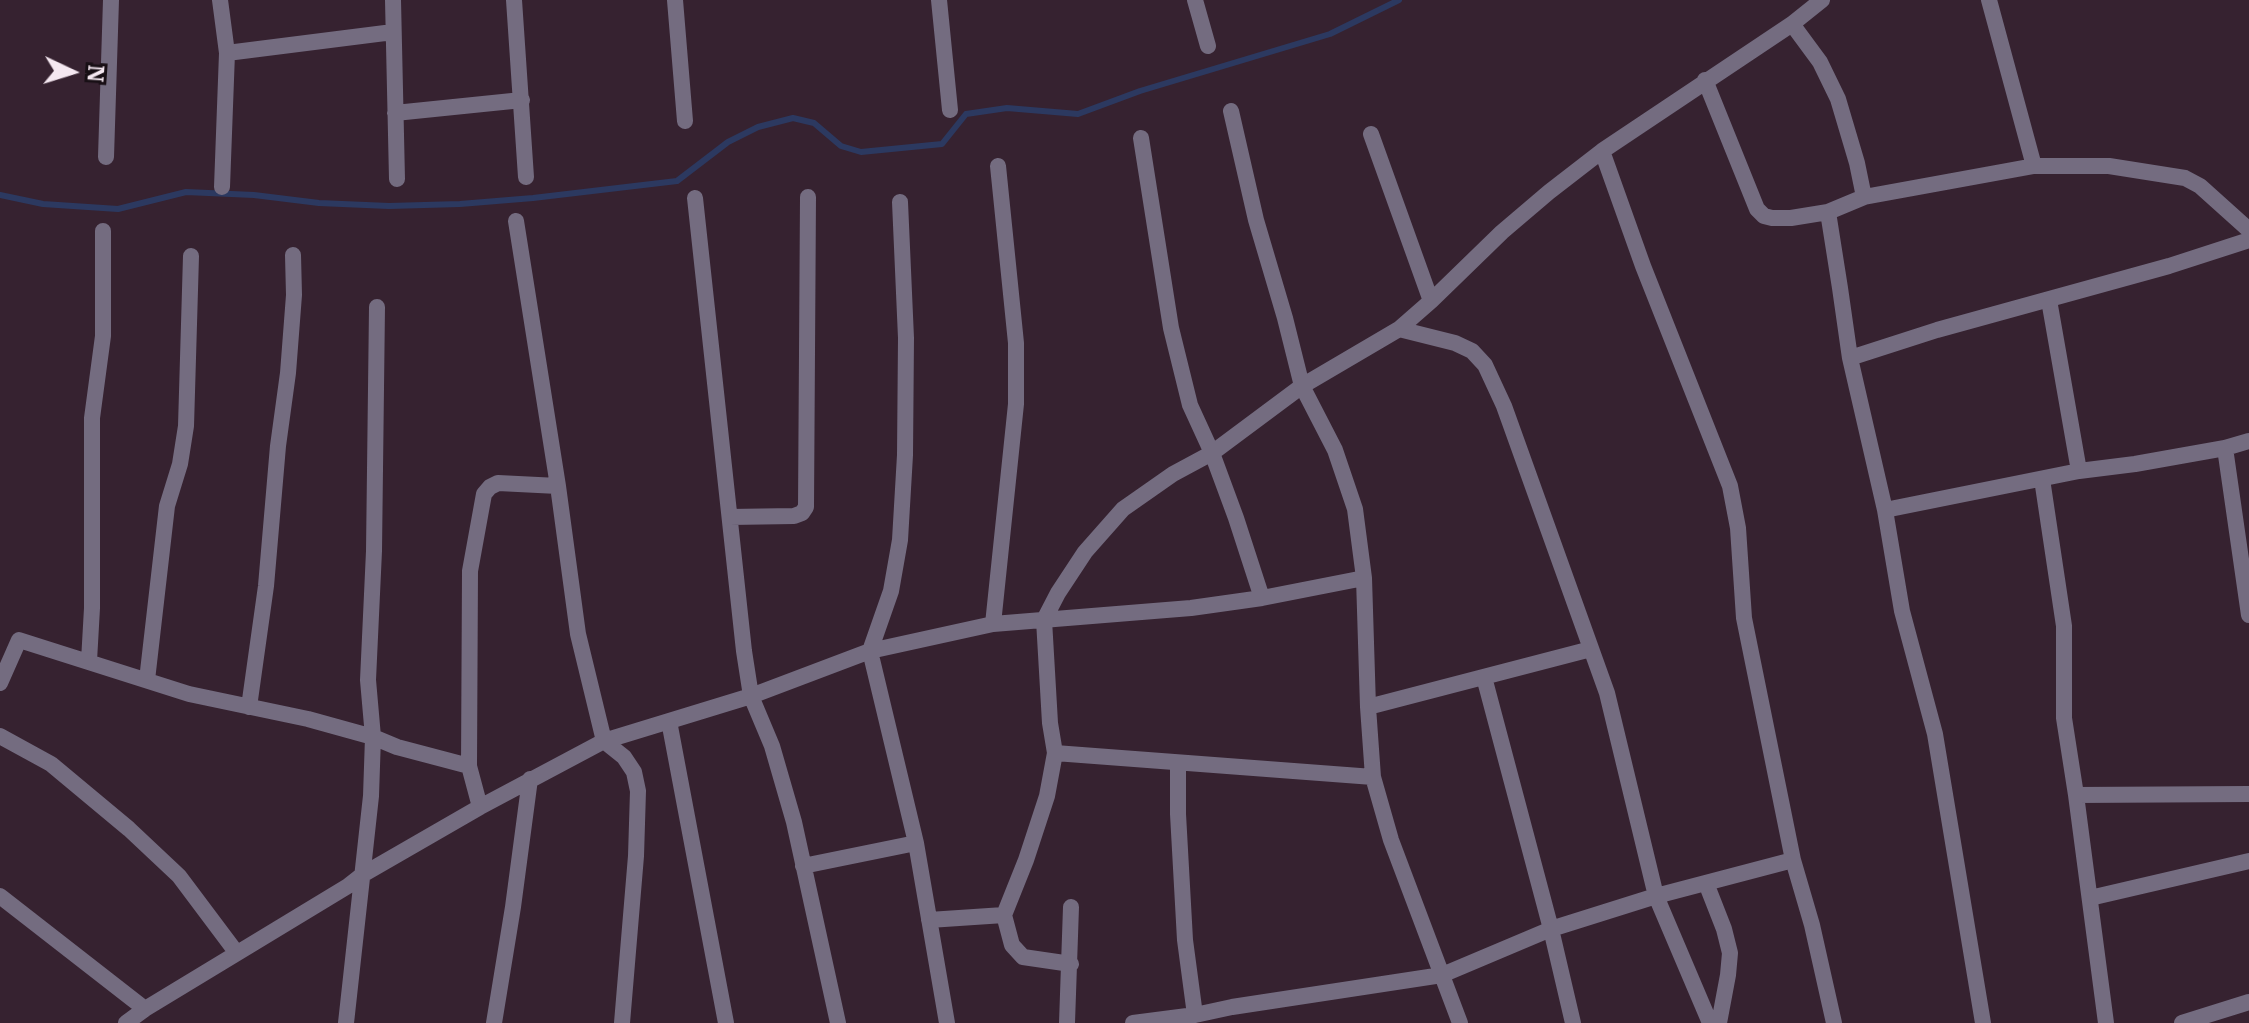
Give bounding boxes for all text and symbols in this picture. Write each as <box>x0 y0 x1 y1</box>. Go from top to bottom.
north arrow <box>32 32 112 112</box>
text: N <box>81 64 112 83</box>

